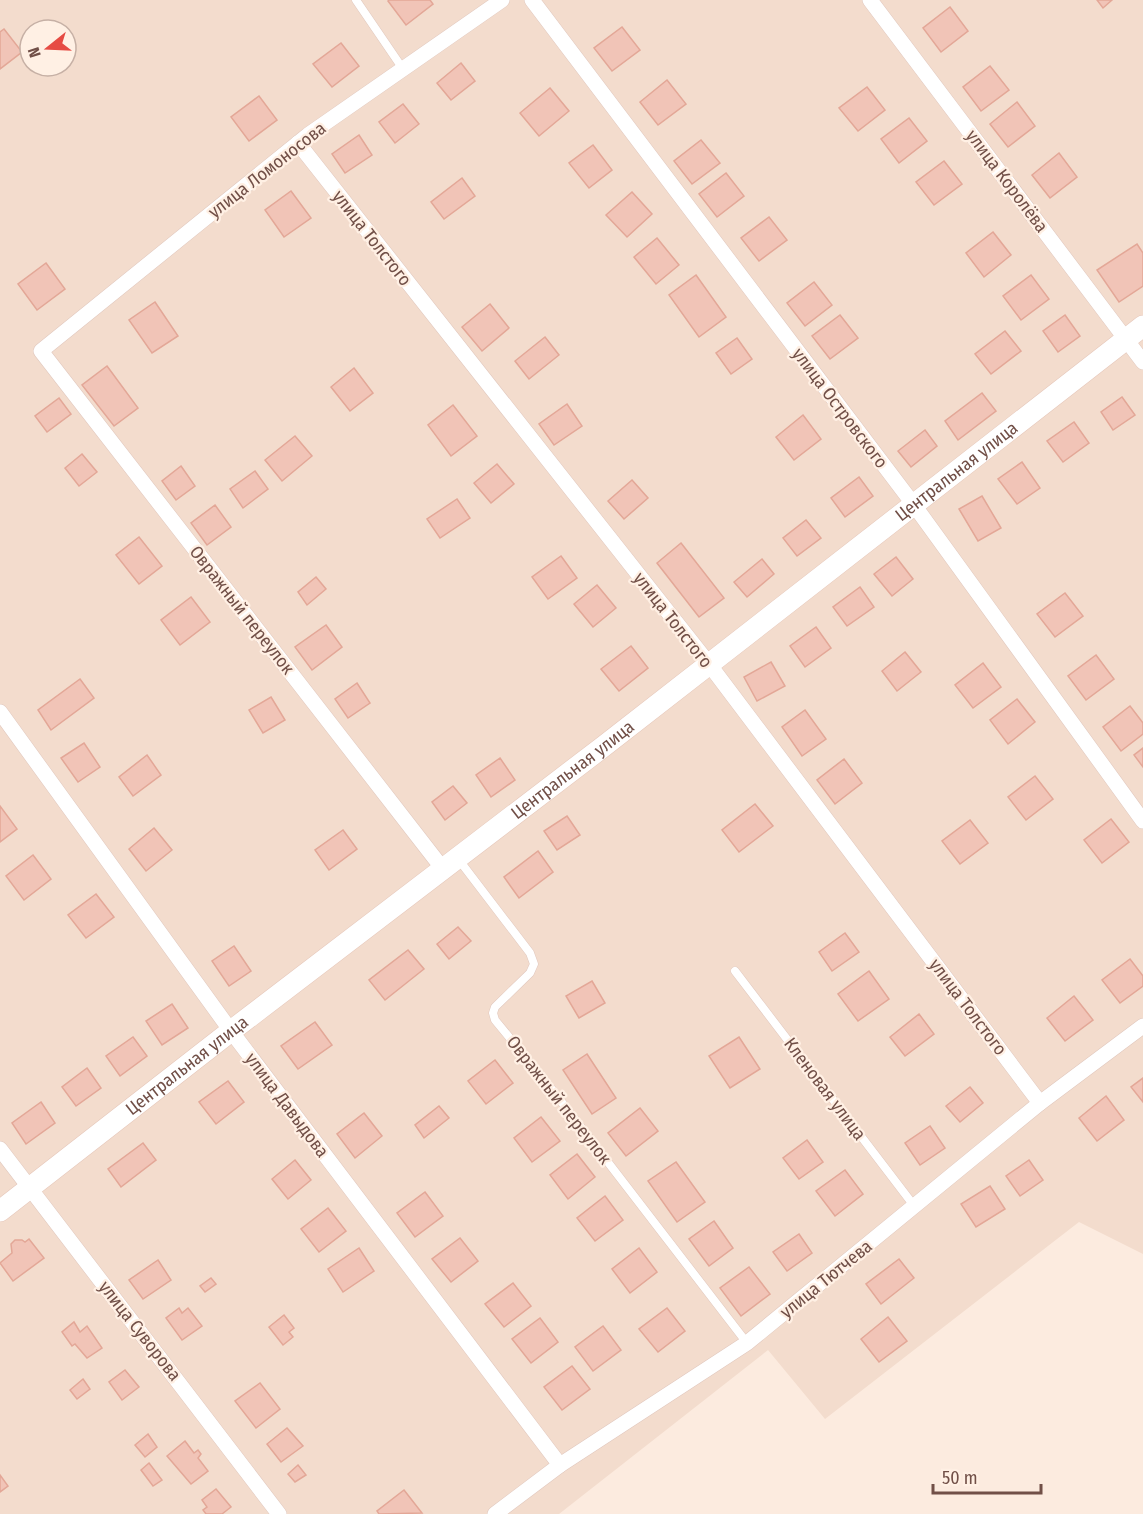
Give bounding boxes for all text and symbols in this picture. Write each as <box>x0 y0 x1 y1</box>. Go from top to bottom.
north arrow <box>18 18 78 78</box>
text: N <box>24 45 45 60</box>
street label: улица Ломоносова <box>204 117 330 223</box>
street label: улица Королёва <box>961 125 1053 237</box>
street label: улица Толстого <box>328 186 416 290</box>
street label: улица Островского <box>788 343 892 473</box>
street label: Центральная улица <box>891 417 1022 526</box>
street label: Овражный переулок <box>185 541 299 679</box>
street label: улица Толстого <box>629 568 717 672</box>
street label: Центральная улица <box>507 715 639 824</box>
street label: улица Толстого <box>925 954 1011 1060</box>
street label: Центральная улица <box>121 1011 253 1120</box>
street label: Овражный переулок <box>502 1031 616 1169</box>
street label: Кленовая улица <box>779 1033 871 1145</box>
street label: улица Давыдова <box>240 1048 334 1162</box>
street label: улица Тютчева <box>775 1235 877 1323</box>
street label: улица Суворова <box>94 1277 186 1386</box>
scale bar <box>933 1457 1041 1495</box>
text: 50 m <box>942 1467 978 1489</box>

